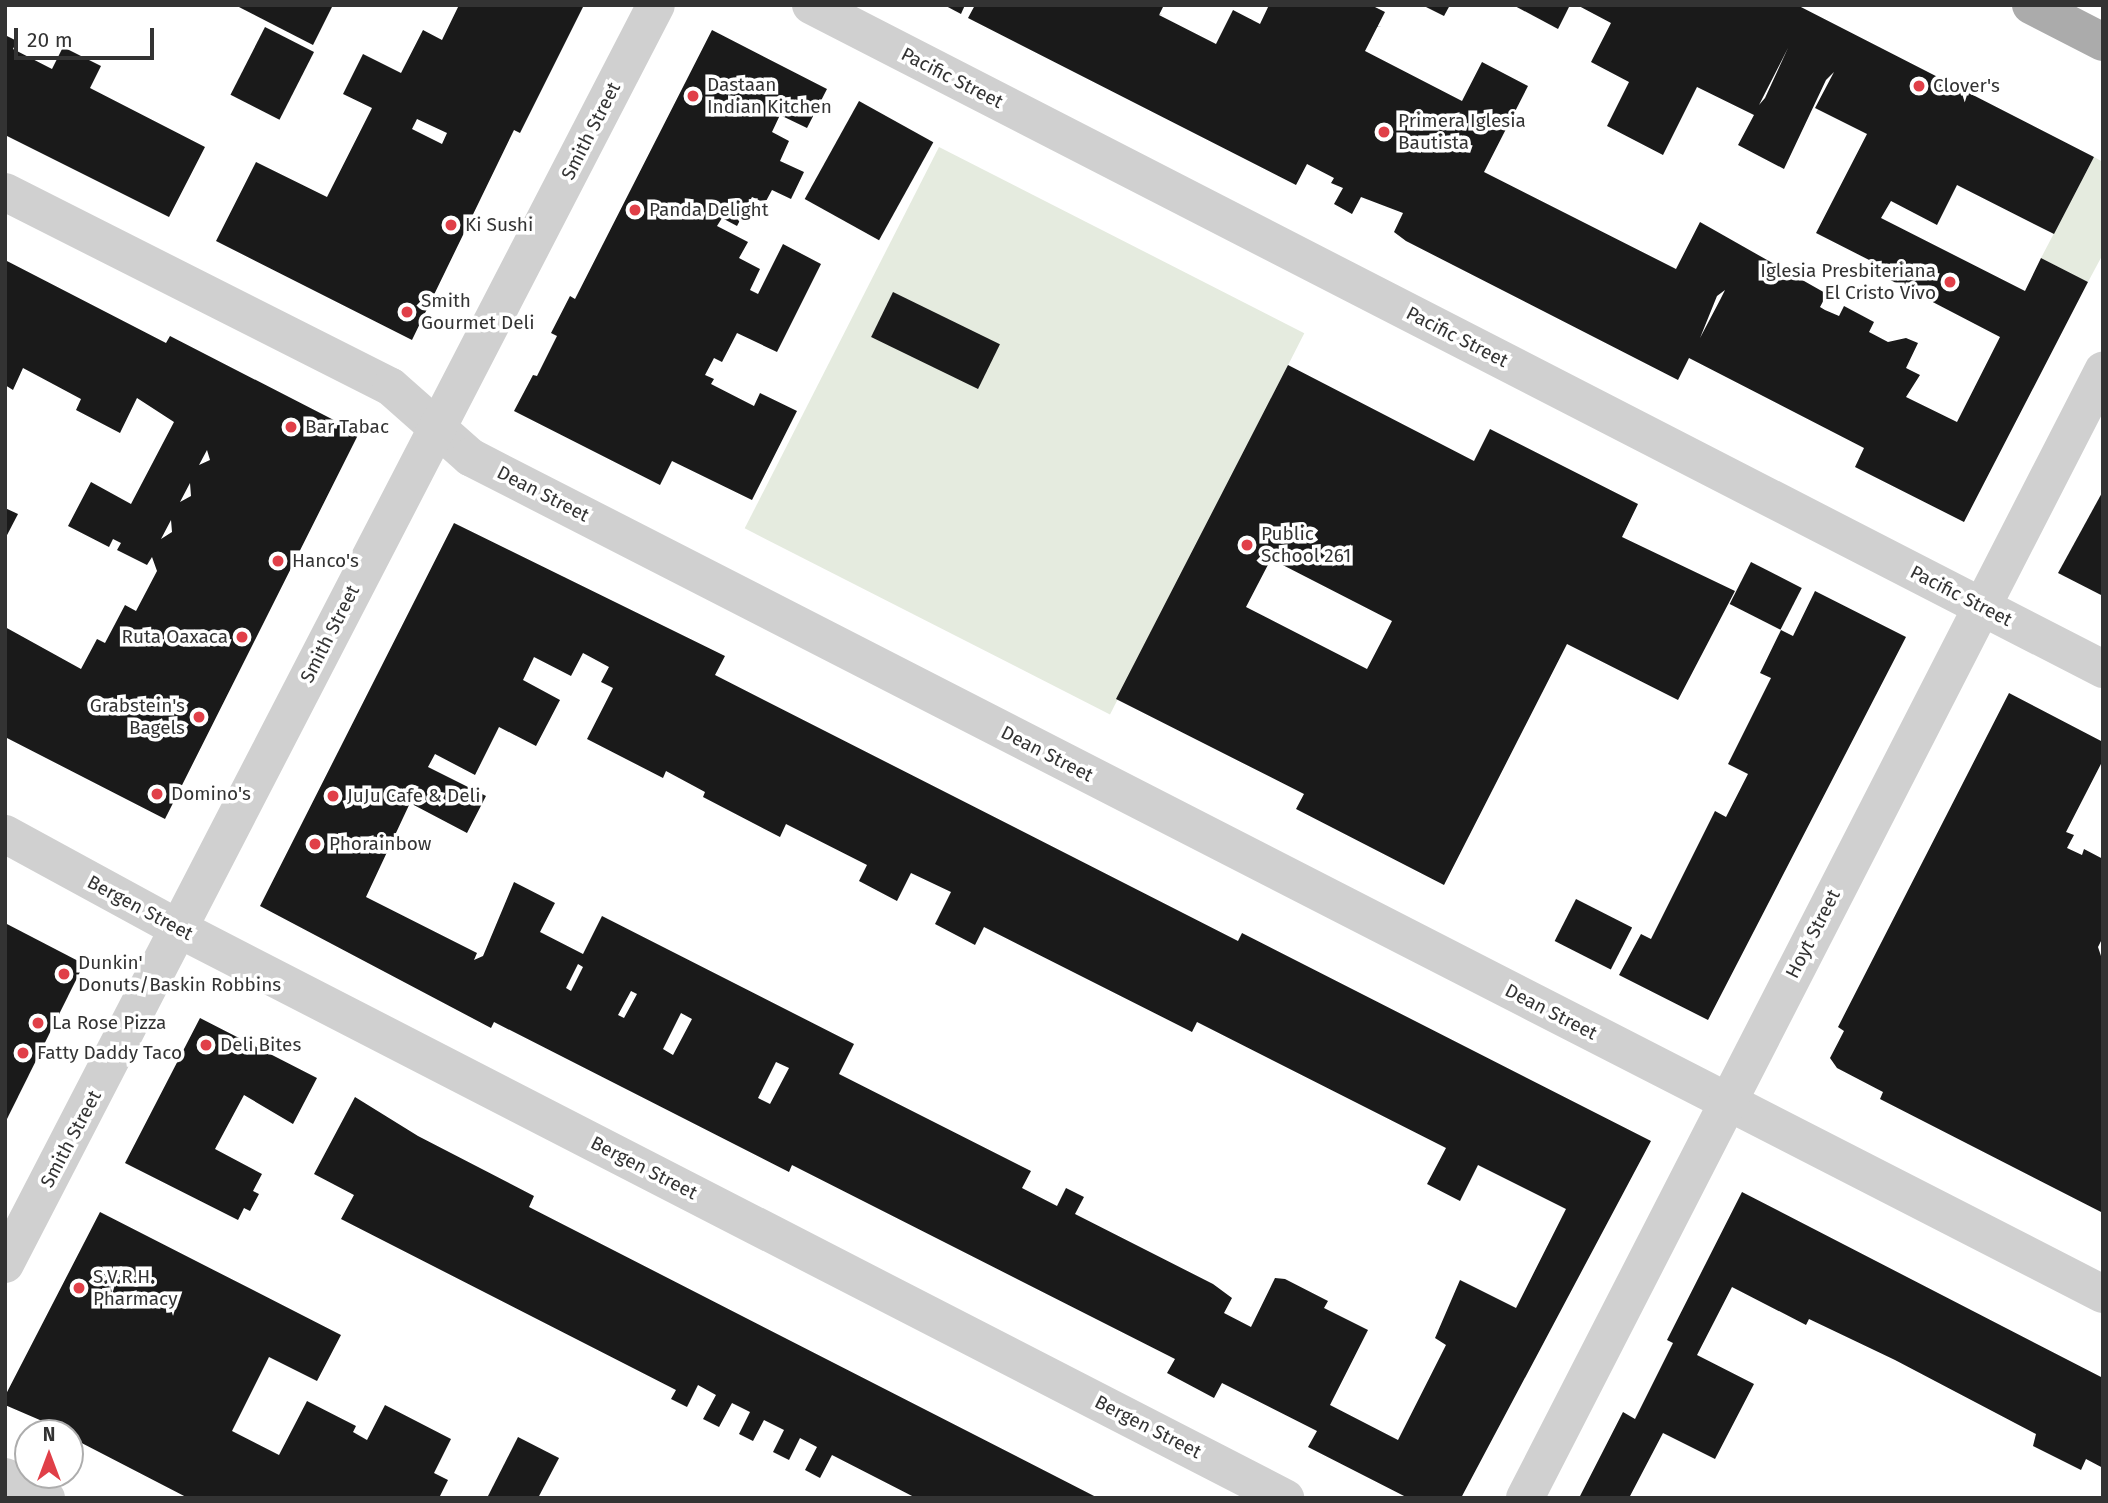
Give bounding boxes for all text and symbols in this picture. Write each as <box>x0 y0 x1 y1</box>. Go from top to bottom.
scale bar <box>18 14 158 58</box>
text: 20 m <box>27 27 73 53</box>
street label: Pacific Street <box>897 43 1007 113</box>
place label: Dastaan Indian Kitchen <box>707 74 832 118</box>
place label: Clover's <box>1933 75 2000 97</box>
street label: Smith Street <box>557 78 625 184</box>
marker: Clover's <box>1911 78 1927 94</box>
marker: Dastaan Indian Kitchen <box>685 88 701 104</box>
place label: Primera Iglesia Bautista <box>1398 110 1526 154</box>
marker: Primera Iglesia Bautista <box>1376 124 1392 140</box>
place label: Panda Delight <box>649 199 769 221</box>
marker: Panda Delight <box>627 202 643 218</box>
place label: Ki Sushi <box>465 214 533 236</box>
marker: Ki Sushi <box>443 217 459 233</box>
place label: Iglesia Presbiteriana El Cristo Vivo <box>1760 260 1936 304</box>
marker: Iglesia Presbiteriana El Cristo Vivo <box>1942 274 1958 290</box>
place label: Smith Gourmet Deli <box>421 290 535 334</box>
street label: Pacific Street <box>1402 302 1512 372</box>
marker: Smith Gourmet Deli <box>399 304 415 320</box>
place label: Bar Tabac <box>305 416 389 438</box>
marker: Bar Tabac <box>283 419 299 435</box>
street label: Dean Street <box>493 461 593 527</box>
place label: Public School 261 <box>1261 523 1351 567</box>
marker: Public School 261 <box>1239 537 1255 553</box>
place label: Hanco's <box>292 550 359 572</box>
marker: Hanco's <box>270 553 286 569</box>
street label: Pacific Street <box>1906 561 2016 631</box>
street label: Smith Street <box>296 581 364 687</box>
place label: Ruta Oaxaca <box>122 626 228 648</box>
marker: Ruta Oaxaca <box>234 629 250 645</box>
place label: Grabstein's Bagels <box>90 695 185 739</box>
marker: Grabstein's Bagels <box>191 709 207 725</box>
street label: Dean Street <box>997 721 1097 787</box>
place label: Domino's <box>171 783 251 805</box>
place label: JuJu Cafe & Deli <box>347 785 480 807</box>
marker: Domino's <box>149 786 165 802</box>
marker: JuJu Cafe & Deli <box>325 788 341 804</box>
place label: Phorainbow <box>329 833 431 855</box>
marker: Phorainbow <box>307 836 323 852</box>
street label: Bergen Street <box>83 871 197 945</box>
street label: Hoyt Street <box>1781 886 1845 982</box>
place label: Dunkin' Donuts/Baskin Robbins <box>78 952 281 996</box>
marker: Dunkin' Donuts/Baskin Robbins <box>56 966 72 982</box>
street label: Dean Street <box>1501 979 1601 1045</box>
place label: La Rose Pizza <box>52 1012 166 1034</box>
marker: La Rose Pizza <box>30 1015 46 1031</box>
place label: Deli Bites <box>220 1034 301 1056</box>
marker: Deli Bites <box>198 1037 214 1053</box>
place label: Fatty Daddy Taco <box>37 1042 182 1064</box>
marker: Fatty Daddy Taco <box>15 1045 31 1061</box>
street label: Smith Street <box>36 1087 106 1191</box>
street label: Bergen Street <box>587 1131 701 1205</box>
place label: S.V.R.H. Pharmacy <box>93 1266 178 1310</box>
marker: S.V.R.H. Pharmacy <box>71 1280 87 1296</box>
street label: Bergen Street <box>1091 1390 1205 1464</box>
north arrow <box>14 1419 84 1489</box>
text: N <box>43 1423 55 1446</box>

